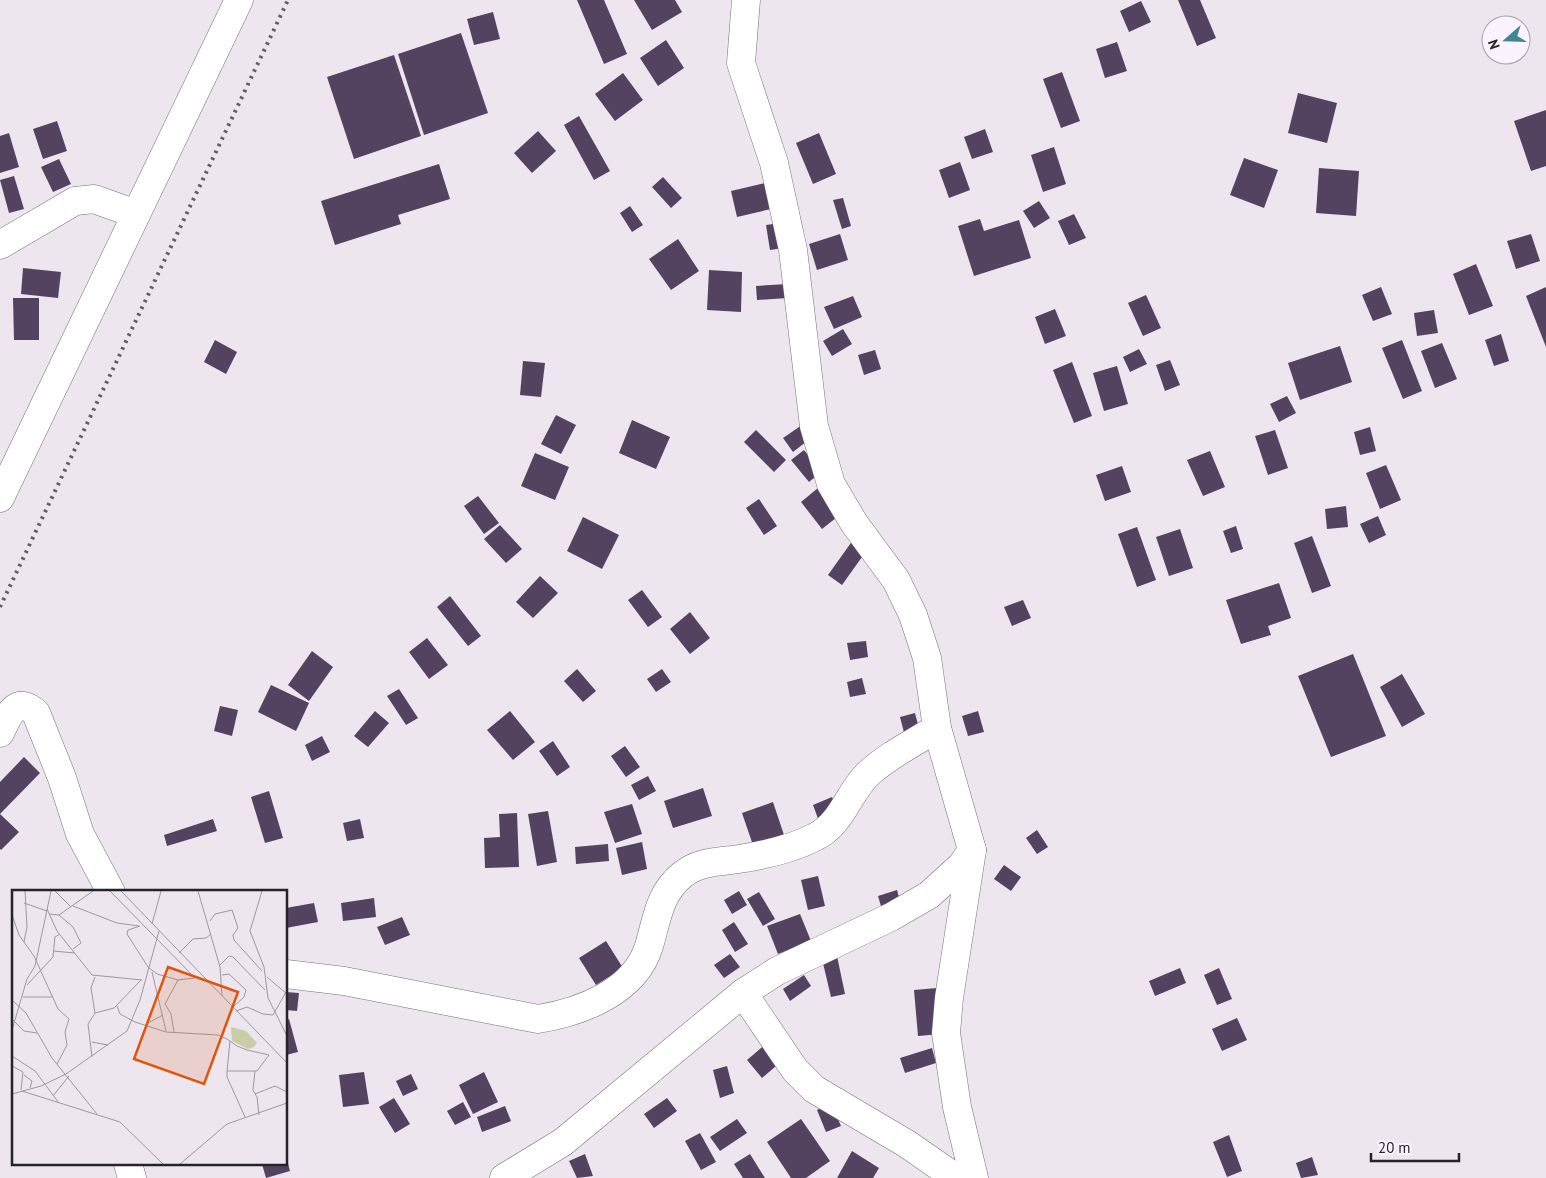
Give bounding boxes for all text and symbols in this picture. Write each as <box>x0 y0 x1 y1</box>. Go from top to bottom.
north arrow <box>1481 15 1531 65</box>
text: N <box>1484 37 1504 52</box>
inset map <box>12 890 288 1166</box>
scale bar <box>1371 1130 1458 1162</box>
text: 20 m <box>1378 1138 1411 1157</box>

